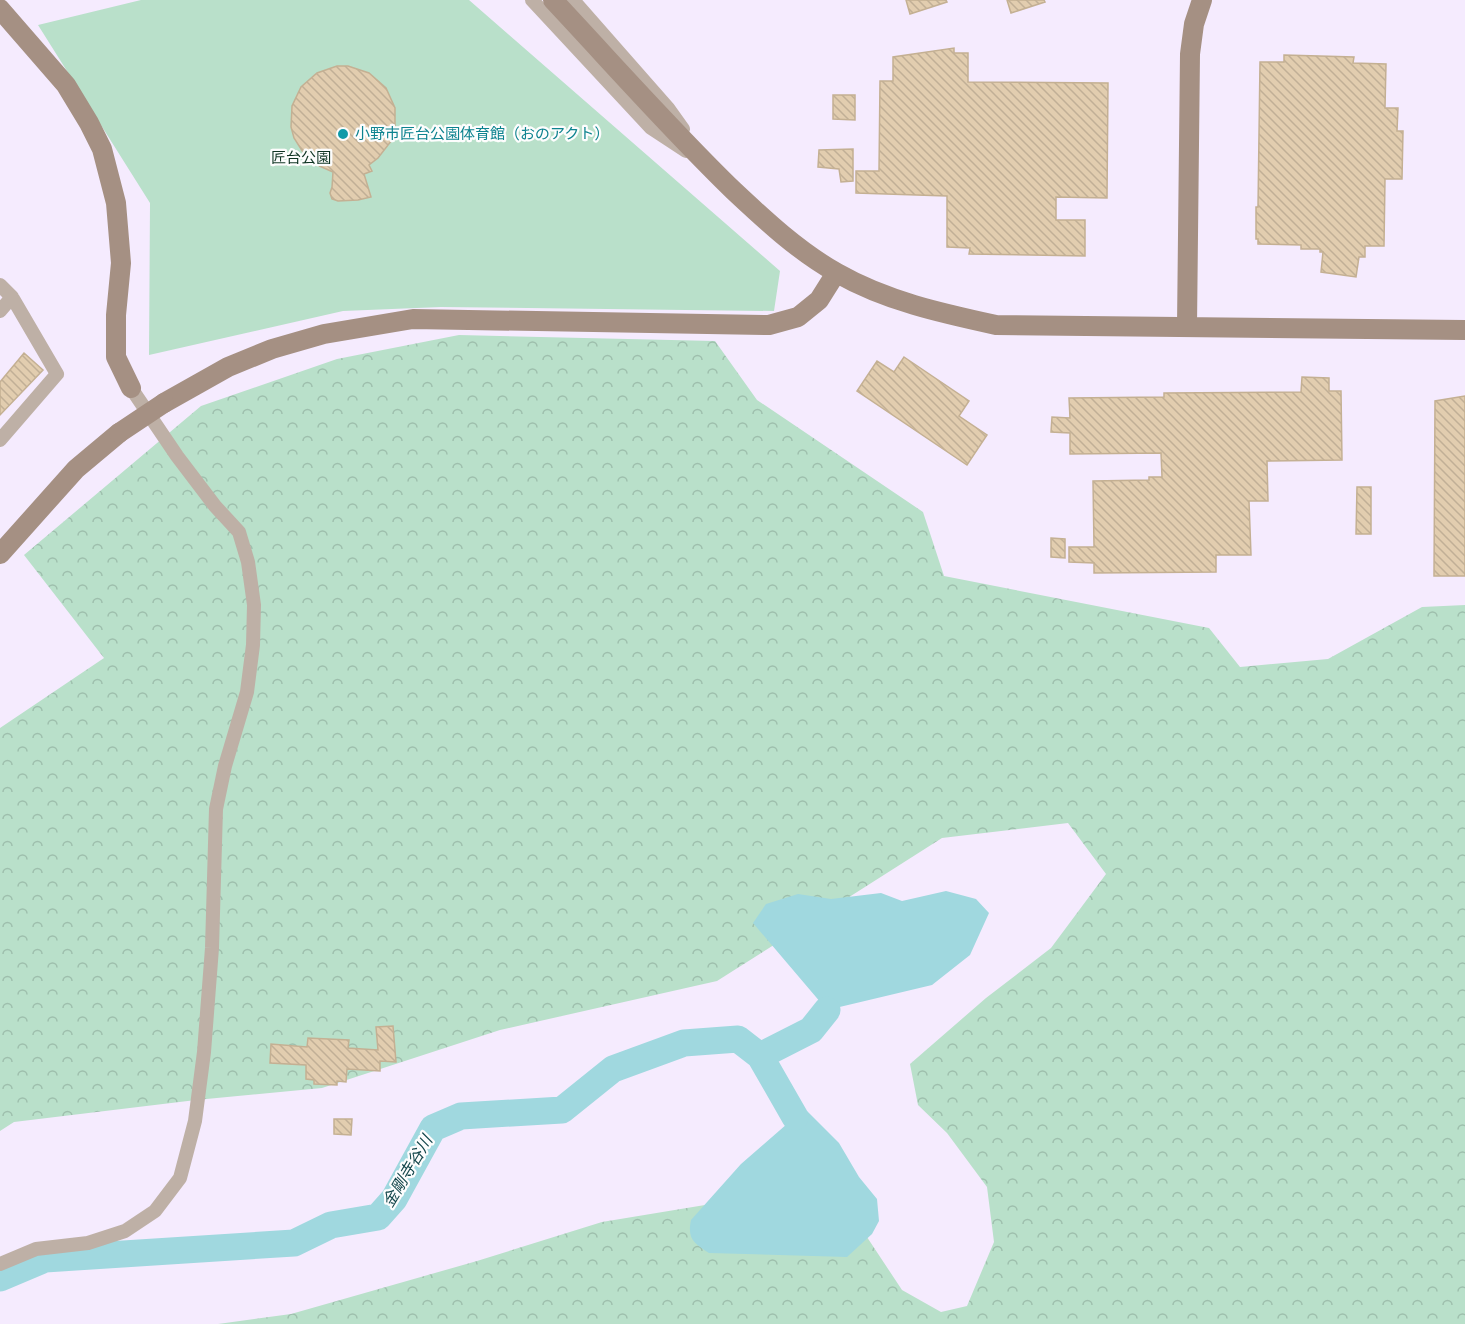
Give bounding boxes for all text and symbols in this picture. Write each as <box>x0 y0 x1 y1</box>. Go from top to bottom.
place label: 小野市匠台公園体育館（おのアクト） <box>355 125 609 143</box>
marker: 小野市匠台公園体育館（おのアクト） <box>336 127 350 141</box>
park label: 匠台公園 <box>271 149 331 167</box>
water label: 金剛寺谷川 <box>379 1130 438 1211</box>

